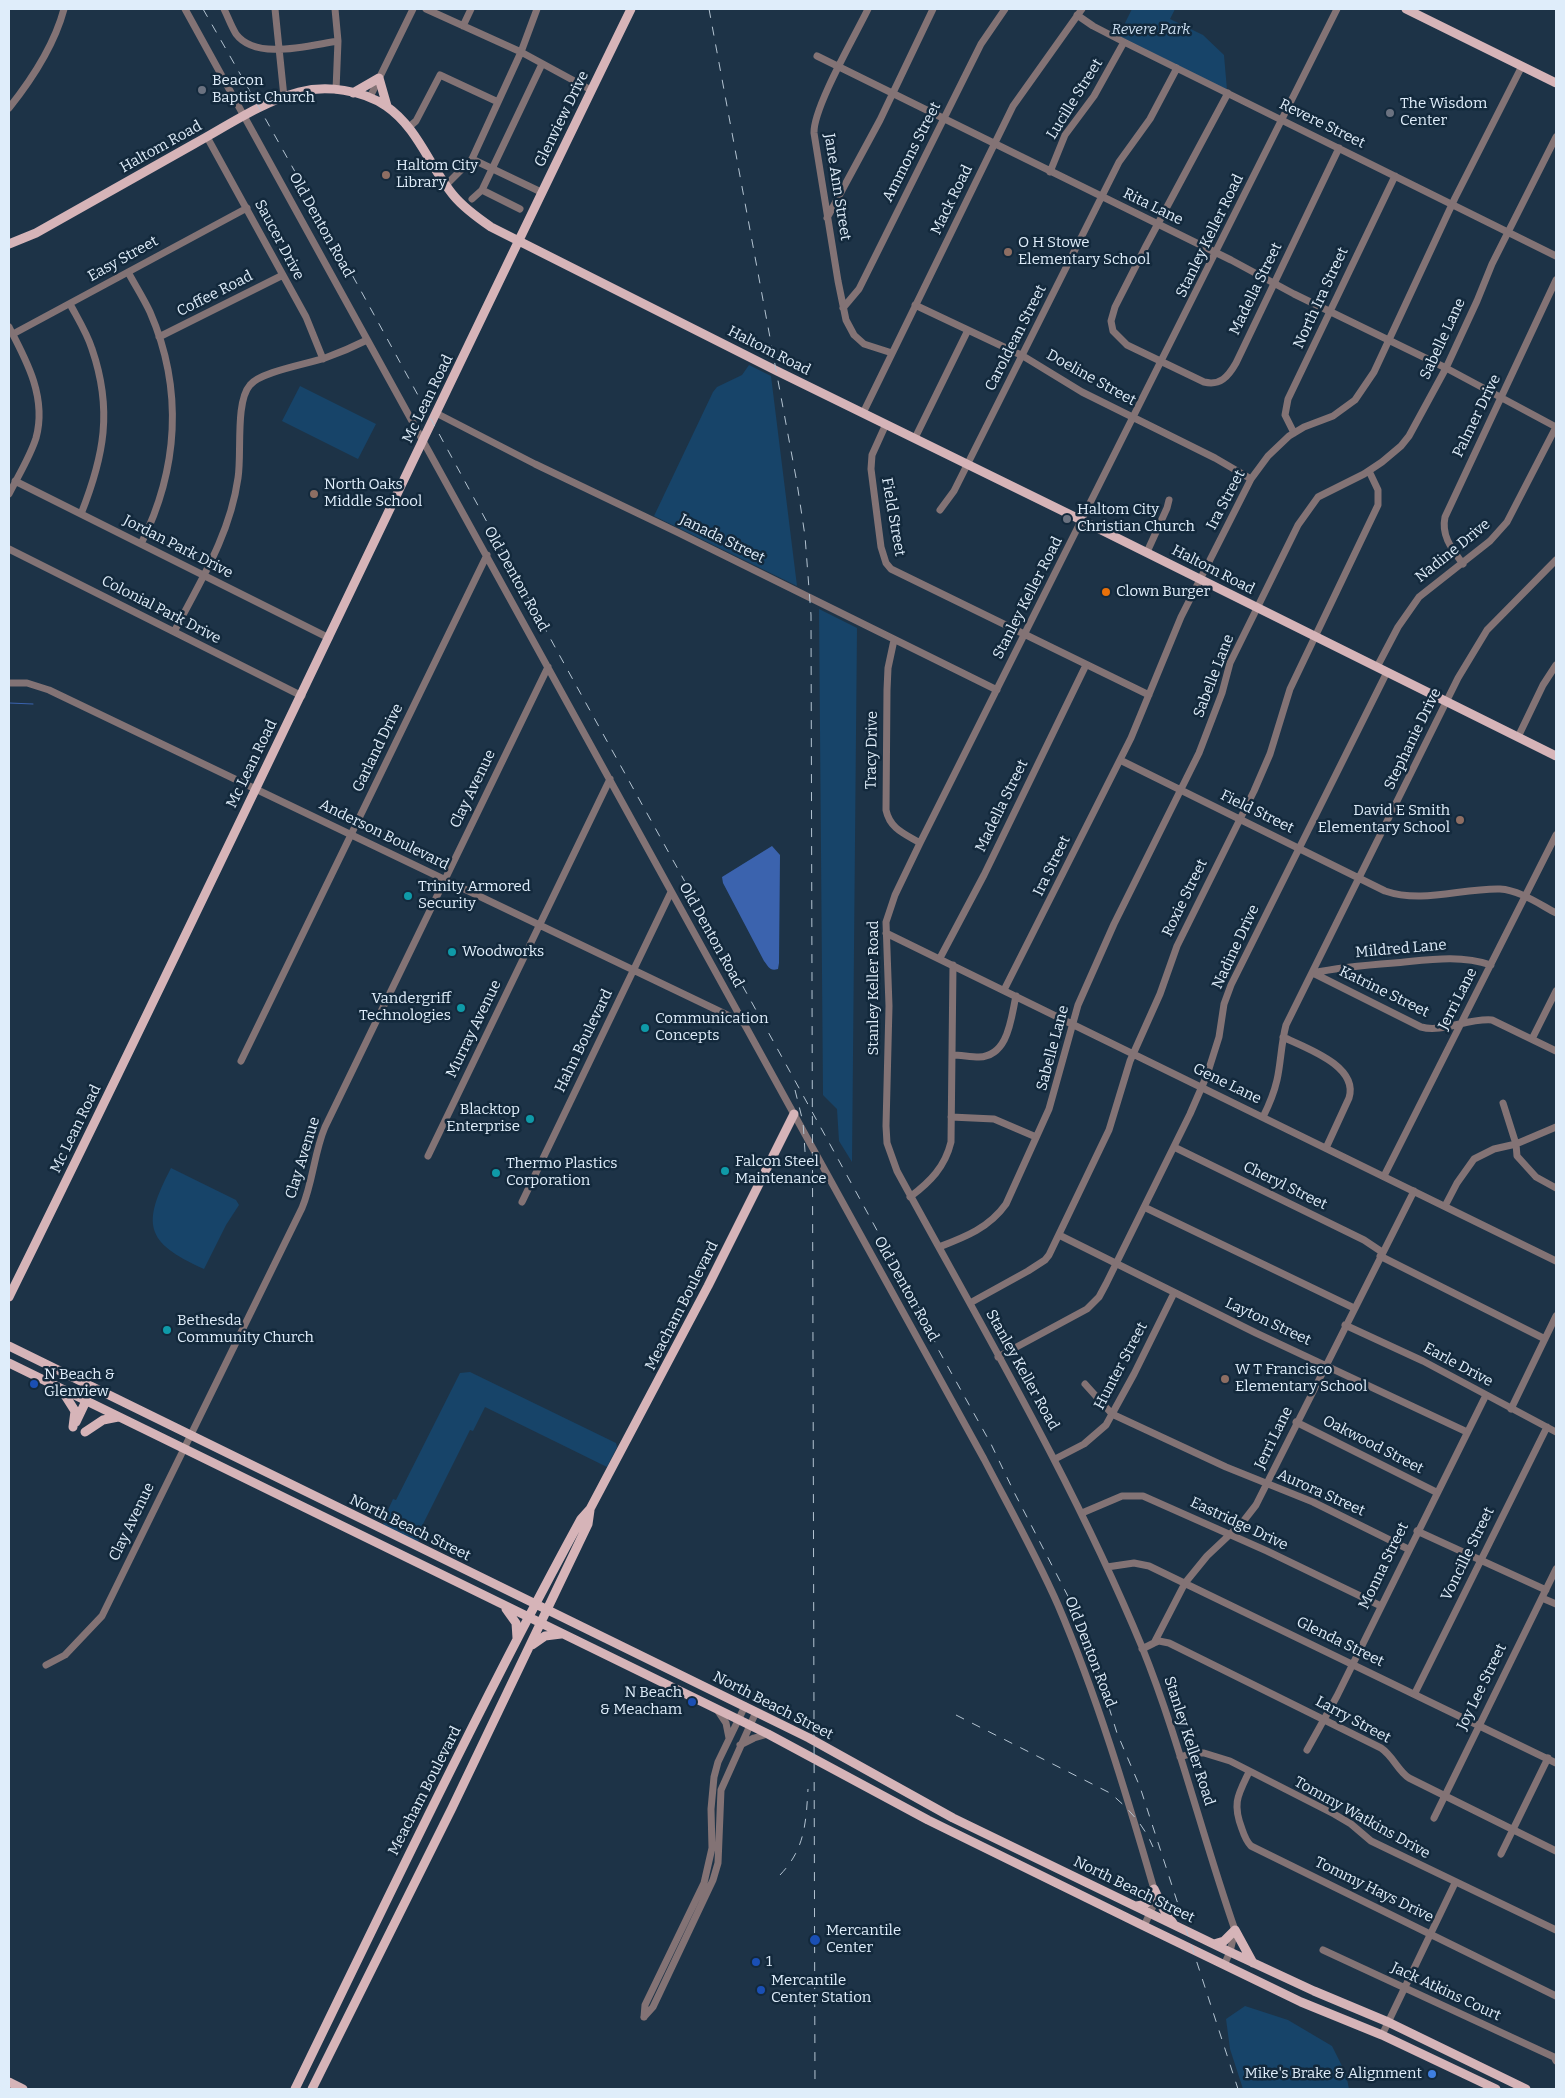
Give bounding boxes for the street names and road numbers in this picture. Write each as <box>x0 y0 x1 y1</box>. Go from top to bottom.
street label: Lucille Street <box>1043 55 1107 143</box>
street label: Glenview Drive <box>531 68 593 170</box>
street label: Revere Street <box>1276 95 1368 153</box>
street label: Ammons Street <box>879 99 945 205</box>
street label: Haltom Road <box>117 117 205 177</box>
street label: Jane Ann Street <box>820 132 854 242</box>
street label: Mack Road <box>927 162 977 238</box>
street label: Old Denton Road <box>285 169 357 281</box>
street label: Stanley Keller Road <box>1172 171 1248 301</box>
street label: Rita Lane <box>1120 185 1186 229</box>
street label: Saucer Drive <box>250 197 308 283</box>
street label: Easy Street <box>85 232 161 286</box>
street label: Madella Street <box>1226 240 1286 338</box>
street label: North Ira Street <box>1290 245 1352 351</box>
street label: Coffee Road <box>174 267 256 321</box>
street label: Caroldean Street <box>981 282 1051 394</box>
street label: Sabelle Lane <box>1416 296 1470 382</box>
street label: Haltom Road <box>725 322 813 380</box>
street label: Doeline Street <box>1043 346 1139 410</box>
street label: Mc Lean Road <box>399 352 457 446</box>
street label: Palmer Drive <box>1449 372 1505 460</box>
street label: Ira Street <box>1203 467 1249 533</box>
street label: Field Street <box>877 476 909 558</box>
street label: Janada Street <box>676 511 768 567</box>
street label: Jordan Park Drive <box>120 512 236 582</box>
street label: Nadine Drive <box>1412 515 1494 587</box>
street label: Old Denton Road <box>480 523 552 635</box>
street label: Stanley Keller Road <box>989 534 1067 662</box>
street label: Haltom Road <box>1169 541 1257 599</box>
street label: Colonial Park Drive <box>98 572 224 648</box>
street label: Sabelle Lane <box>1190 632 1238 720</box>
street label: Stephanie Drive <box>1381 685 1445 793</box>
street label: Garland Drive <box>349 701 407 795</box>
street label: Tracy Drive <box>862 711 882 789</box>
street label: Mc Lean Road <box>223 717 281 811</box>
street label: Clay Avenue <box>446 747 500 831</box>
street label: Madella Street <box>972 757 1032 855</box>
street label: Field Street <box>1217 787 1297 837</box>
street label: Anderson Boulevard <box>316 796 452 874</box>
street label: Ira Street <box>1030 833 1074 899</box>
street label: Roxie Street <box>1159 856 1211 940</box>
street label: Old Denton Road <box>675 879 747 991</box>
street label: Nadine Drive <box>1209 902 1263 992</box>
street label: Stanley Keller Road <box>865 921 883 1055</box>
street label: Mildred Lane <box>1355 936 1447 962</box>
street label: Katrine Street <box>1336 963 1432 1021</box>
street label: Jerri Lane <box>1435 965 1481 1033</box>
street label: Murray Avenue <box>443 977 505 1081</box>
street label: Hahn Boulevard <box>551 987 617 1095</box>
street label: Sabelle Lane <box>1033 1003 1073 1093</box>
street label: Gene Lane <box>1190 1060 1264 1108</box>
street label: Mc Lean Road <box>47 1082 105 1176</box>
street label: Clay Avenue <box>282 1115 324 1201</box>
street label: Cheryl Street <box>1240 1158 1330 1214</box>
street label: Old Denton Road <box>870 1233 942 1345</box>
street label: Meacham Boulevard <box>642 1238 722 1374</box>
street label: Layton Street <box>1222 1294 1314 1350</box>
street label: Stanley Keller Road <box>981 1307 1063 1433</box>
street label: Hunter Street <box>1090 1319 1152 1413</box>
street label: Earle Drive <box>1420 1339 1496 1391</box>
street label: Jerri Lane <box>1251 1404 1297 1472</box>
street label: Oakwood Street <box>1320 1412 1426 1478</box>
street label: Aurora Street <box>1274 1466 1368 1520</box>
street label: Clay Avenue <box>105 1480 159 1564</box>
street label: North Beach Street <box>347 1491 473 1565</box>
street label: Eastridge Drive <box>1187 1493 1291 1555</box>
street label: Voncille Street <box>1438 1504 1498 1604</box>
street label: Monna Street <box>1355 1520 1413 1612</box>
street label: Old Denton Road <box>1061 1594 1119 1710</box>
street label: Glenda Street <box>1293 1613 1387 1671</box>
street label: Joy Lee Street <box>1453 1641 1511 1733</box>
street label: North Beach Street <box>710 1668 836 1744</box>
street label: Stanley Keller Road <box>1160 1674 1218 1808</box>
street label: Larry Street <box>1312 1693 1394 1747</box>
street label: Meacham Boulevard <box>385 1723 465 1859</box>
street label: Tommy Watkins Drive <box>1291 1773 1433 1863</box>
street label: North Beach Street <box>1071 1853 1197 1927</box>
street label: Tommy Hays Drive <box>1312 1853 1436 1927</box>
street label: Jack Atkins Court <box>1388 1959 1504 2025</box>

